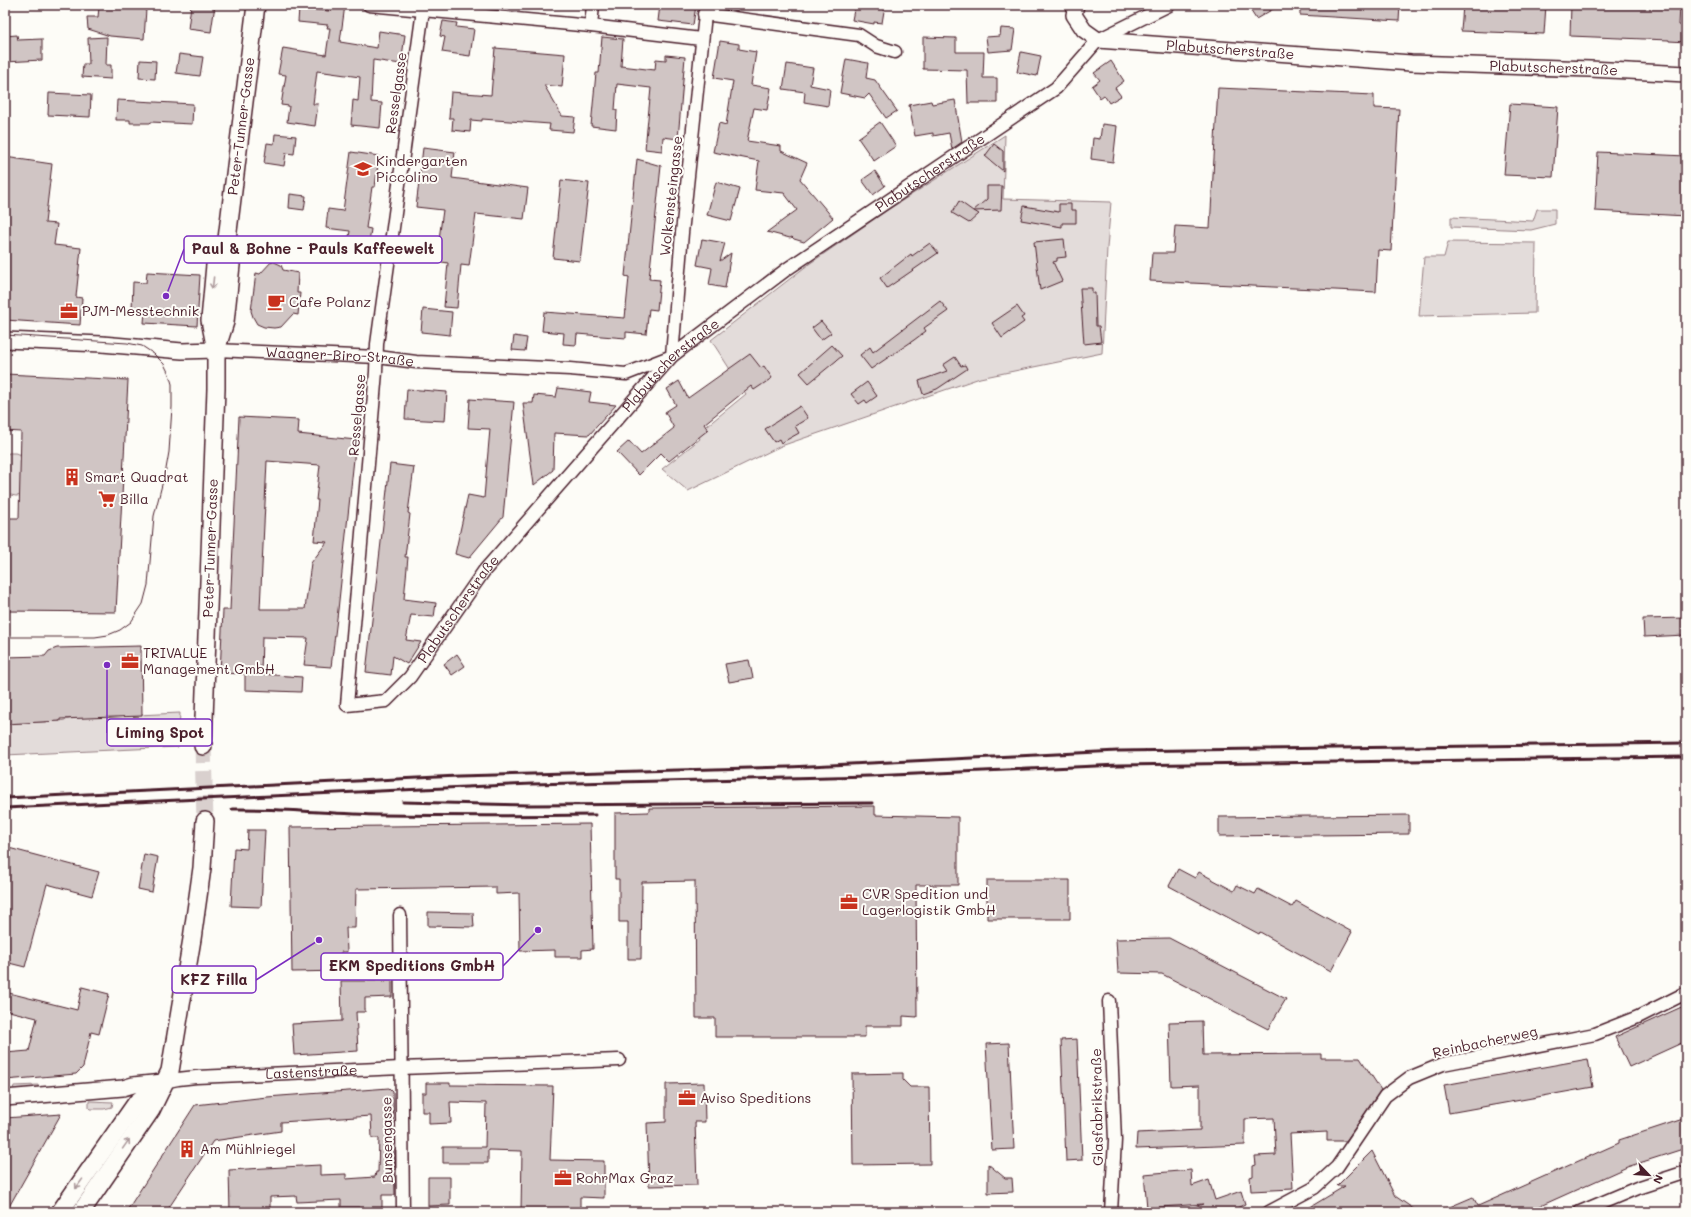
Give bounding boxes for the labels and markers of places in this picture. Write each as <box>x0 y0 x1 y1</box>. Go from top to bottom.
place label: Kindergarten Piccolino <box>376 151 468 186</box>
school or university icon: Kindergarten Piccolino <box>353 159 373 179</box>
callout: Paul & Bohne - Pauls Kaffeewelt <box>184 236 442 263</box>
cafe icon: Cafe Polanz <box>266 292 286 312</box>
place label: Cafe Polanz <box>289 292 371 311</box>
office icon: PJM-Messtechnik <box>59 301 79 321</box>
place label: PJM-Messtechnik <box>82 301 199 320</box>
building icon: Smart Quadrat <box>62 467 82 487</box>
place label: Smart Quadrat <box>85 467 189 486</box>
supermarket icon: Billa <box>97 489 117 509</box>
place label: Billa <box>120 489 149 508</box>
place label: TRIVALUE Management GmbH <box>143 643 275 678</box>
office icon: TRIVALUE Management GmbH <box>120 651 140 671</box>
callout: Liming Spot <box>107 719 212 746</box>
place label: CVR Spedition und Lagerlogistik GmbH <box>862 884 996 919</box>
office icon: CVR Spedition und Lagerlogistik GmbH <box>839 892 859 912</box>
callout: EKM Speditions GmbH <box>321 953 503 980</box>
callout: KFZ Filla <box>172 966 256 993</box>
office icon: Aviso Speditions <box>677 1088 697 1108</box>
place label: Aviso Speditions <box>700 1088 811 1107</box>
building icon: Am Mühlriegel <box>177 1139 197 1159</box>
place label: Am Mühlriegel <box>200 1139 296 1158</box>
office icon: RohrMax Graz <box>553 1168 573 1188</box>
place label: RohrMax Graz <box>576 1168 674 1187</box>

